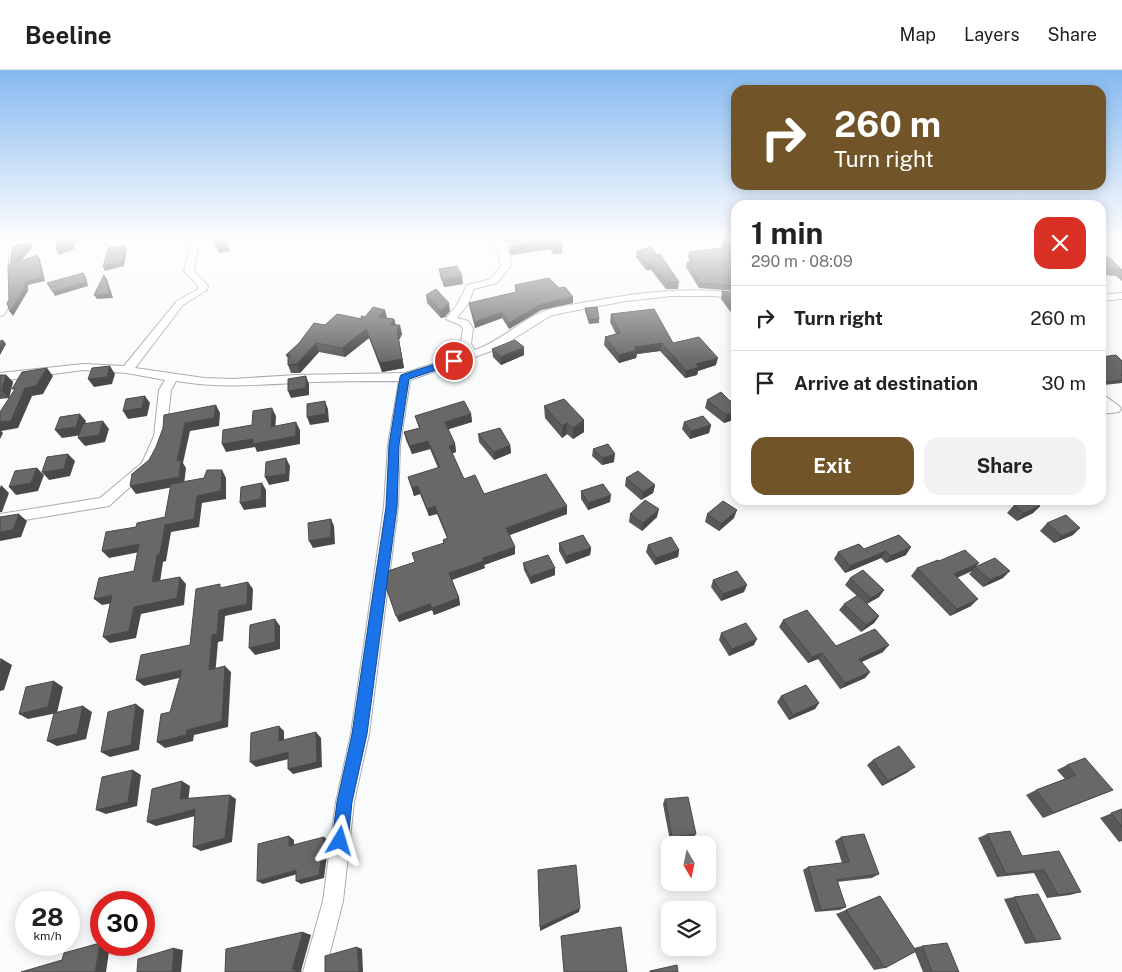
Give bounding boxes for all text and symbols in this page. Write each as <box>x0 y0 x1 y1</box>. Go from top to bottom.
text: Beeline <box>25 21 112 49</box>
text: Map <box>900 24 936 45</box>
text: Layers <box>964 24 1020 45</box>
text: Share <box>1048 24 1097 45</box>
text: 260 m <box>834 104 941 145</box>
icon: right <box>751 105 816 170</box>
text: Turn right <box>834 146 934 172</box>
text: 1 min <box>751 215 823 251</box>
button: close <box>1034 217 1086 269</box>
text: 290 m · 08:09 <box>751 252 853 271</box>
icon: right <box>751 304 779 332</box>
text: Turn right <box>794 307 883 329</box>
text: 260 m <box>1030 307 1086 329</box>
pin <box>433 340 475 382</box>
icon: arrive <box>440 347 468 375</box>
icon: arrive <box>751 369 779 397</box>
text: Arrive at destination <box>794 372 978 394</box>
text: 30 m <box>1041 372 1086 394</box>
button: Exit <box>751 437 914 495</box>
button: Share <box>924 437 1086 495</box>
position arrow <box>313 814 365 866</box>
north arrow <box>661 836 716 891</box>
map controls <box>661 836 716 956</box>
speed limit sign: 30 <box>90 891 155 956</box>
button: layers <box>661 901 716 956</box>
text: 28 <box>31 902 64 932</box>
text: km/h <box>33 929 62 943</box>

